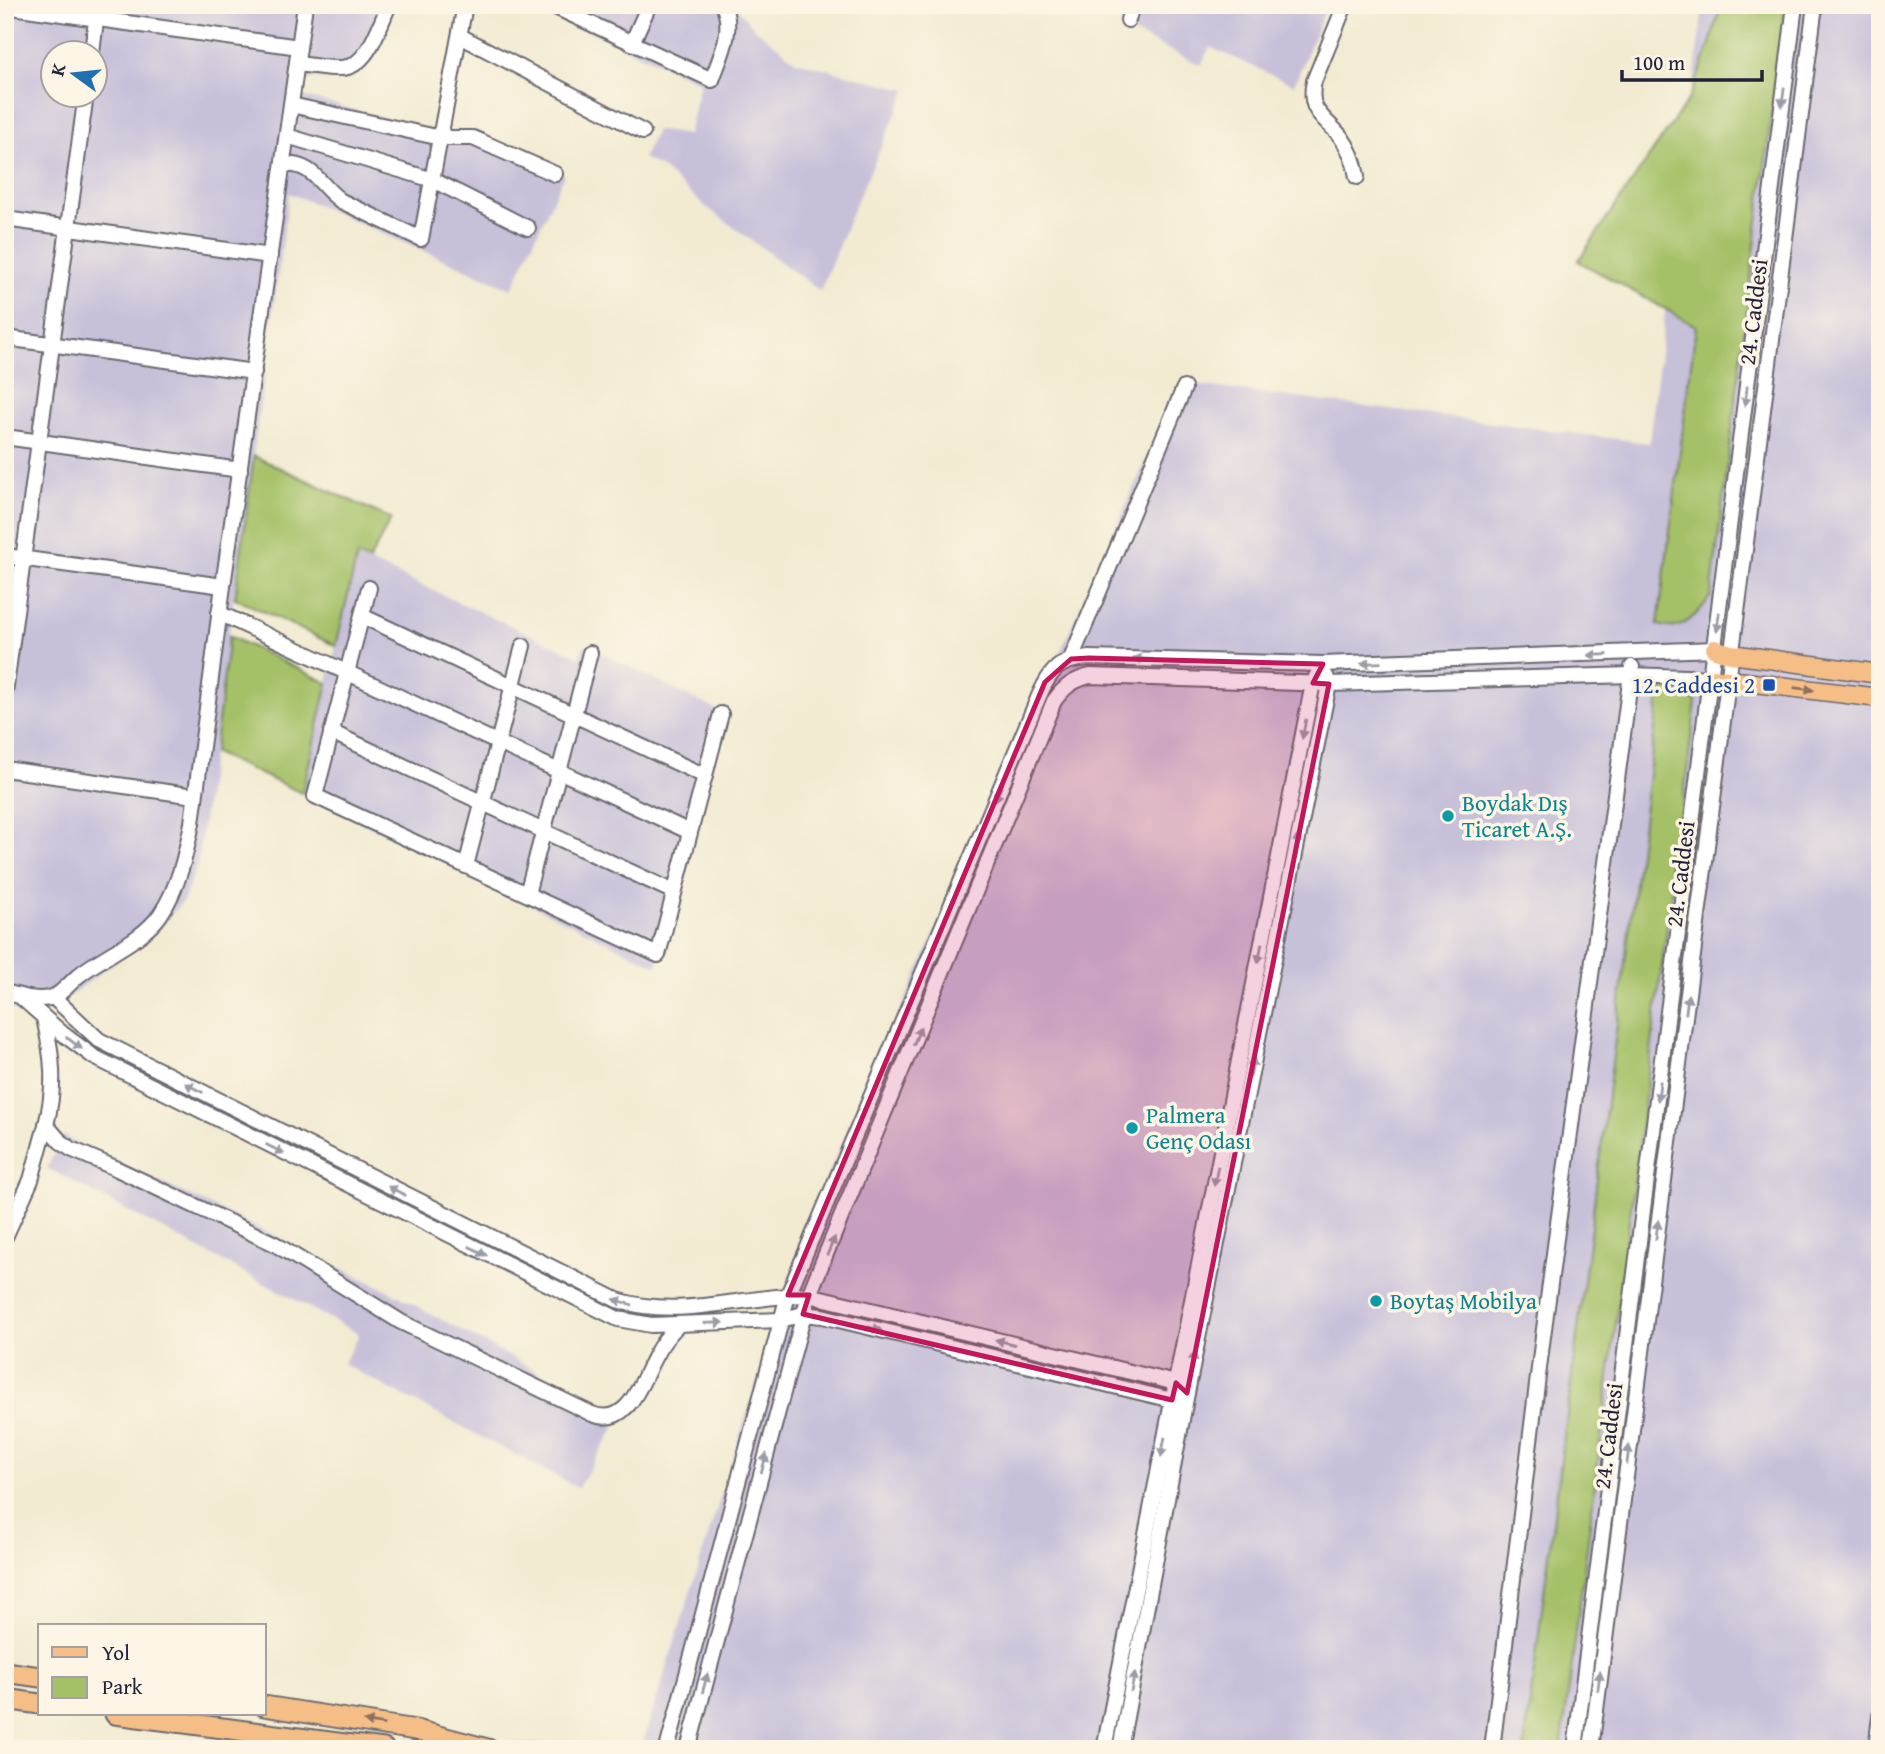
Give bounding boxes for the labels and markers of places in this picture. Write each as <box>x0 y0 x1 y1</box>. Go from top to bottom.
place label: 12. Caddesi 2 <box>1632 668 1755 701</box>
marker: 12. Caddesi 2 <box>1761 677 1777 693</box>
place label: Boydak Dış Ticaret A.Ş. <box>1462 786 1572 845</box>
marker: Boydak Dış Ticaret A.Ş. <box>1440 808 1456 824</box>
place label: Palmera Genç Odası <box>1146 1098 1251 1157</box>
marker: Palmera Genç Odası <box>1124 1120 1140 1136</box>
place label: Boytaş Mobilya <box>1390 1284 1537 1317</box>
marker: Boytaş Mobilya <box>1368 1293 1384 1309</box>

